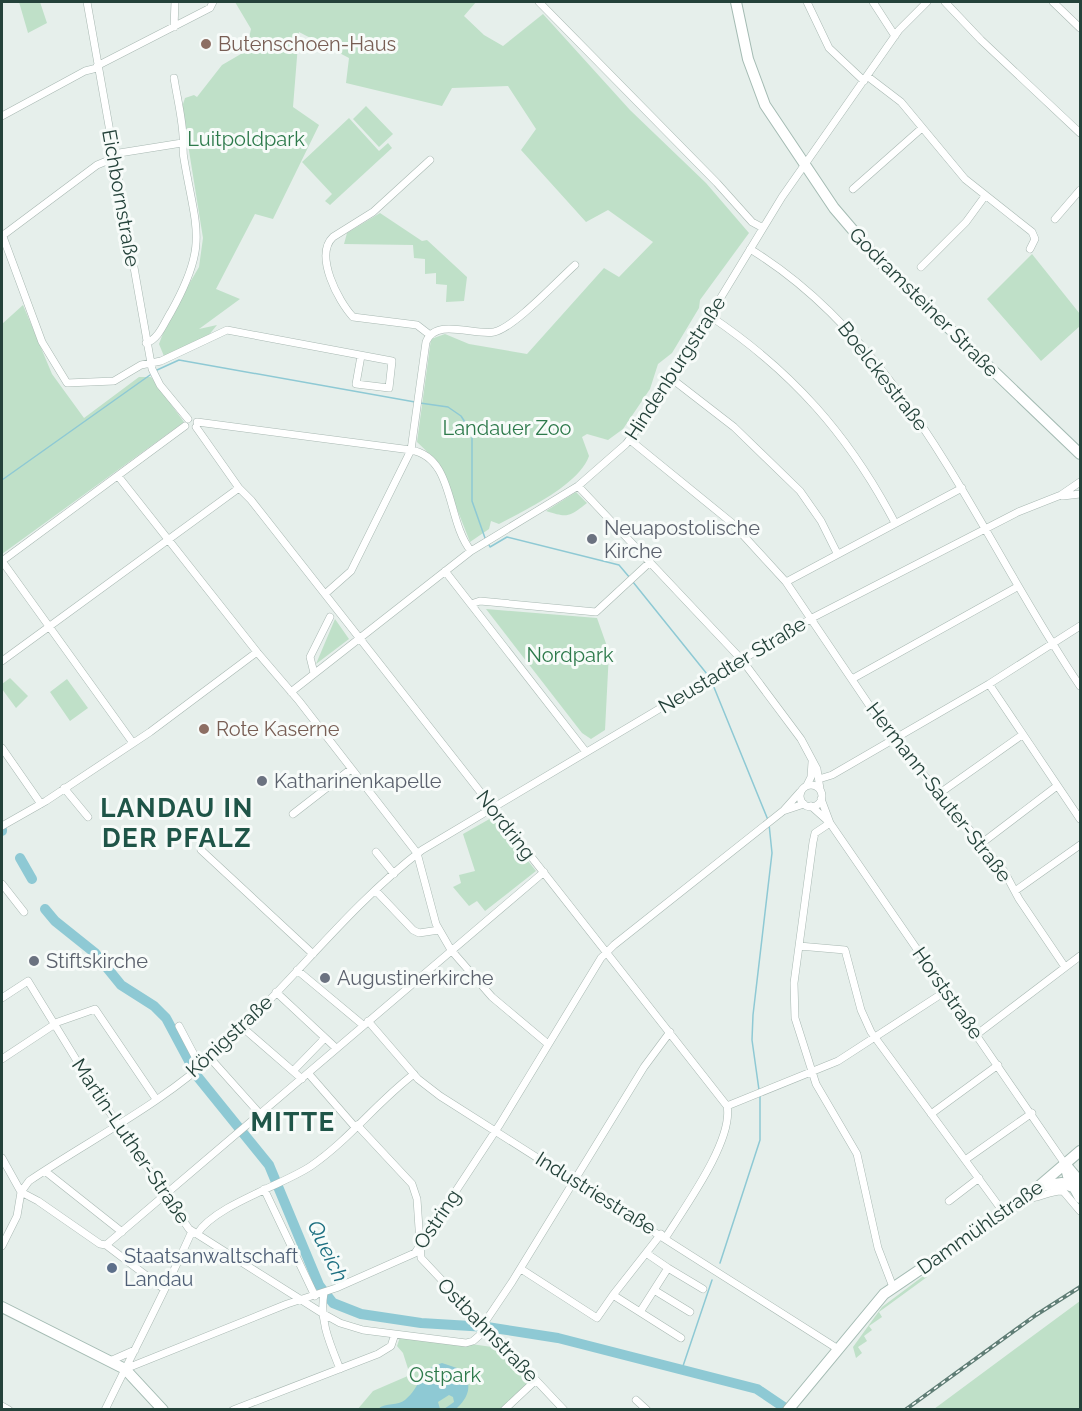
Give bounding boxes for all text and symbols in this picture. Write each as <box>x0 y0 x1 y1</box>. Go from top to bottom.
place label: Butenschoen-Haus <box>218 32 396 56</box>
marker: Butenschoen-Haus <box>199 37 213 51</box>
street label: Eichbornstraße <box>97 127 145 269</box>
park label: Luitpoldpark <box>187 127 305 151</box>
street label: Godramsteiner Straße <box>844 222 1004 382</box>
street label: Hindenburgstraße <box>619 291 731 445</box>
street label: Boelckestraße <box>833 317 933 436</box>
park label: Landauer Zoo <box>443 416 572 440</box>
place label: Neuapostolische Kirche <box>604 516 760 563</box>
marker: Neuapostolische Kirche <box>585 532 599 546</box>
street label: Neustadter Straße <box>654 611 810 719</box>
park label: Nordpark <box>526 643 614 667</box>
street label: Hermann-Sauter-Straße <box>861 697 1017 887</box>
place label: Rote Kaserne <box>216 717 340 741</box>
marker: Rote Kaserne <box>197 722 211 736</box>
place label: Katharinenkapelle <box>274 769 442 793</box>
marker: Katharinenkapelle <box>255 774 269 788</box>
street label: Nordring <box>471 785 541 865</box>
district label: LANDAU IN DER PFALZ <box>100 793 254 853</box>
street label: Horststraße <box>908 942 989 1044</box>
place label: Stiftskirche <box>46 949 148 973</box>
marker: Stiftskirche <box>27 954 41 968</box>
place label: Augustinerkirche <box>337 966 494 990</box>
marker: Augustinerkirche <box>318 971 332 985</box>
street label: Königstraße <box>181 990 277 1082</box>
street label: Martin-Luther-Straße <box>67 1054 195 1228</box>
district label: MITTE <box>250 1107 336 1137</box>
street label: Industriestraße <box>531 1146 661 1240</box>
street label: Dammühlstraße <box>913 1175 1048 1279</box>
street label: Ostring <box>408 1185 466 1253</box>
water label: Queich <box>302 1216 354 1286</box>
place label: Staatsanwaltschaft Landau <box>124 1244 299 1291</box>
marker: Staatsanwaltschaft Landau <box>105 1261 119 1275</box>
street label: Ostbahnstraße <box>432 1273 544 1387</box>
park label: Ostpark <box>409 1363 482 1387</box>

